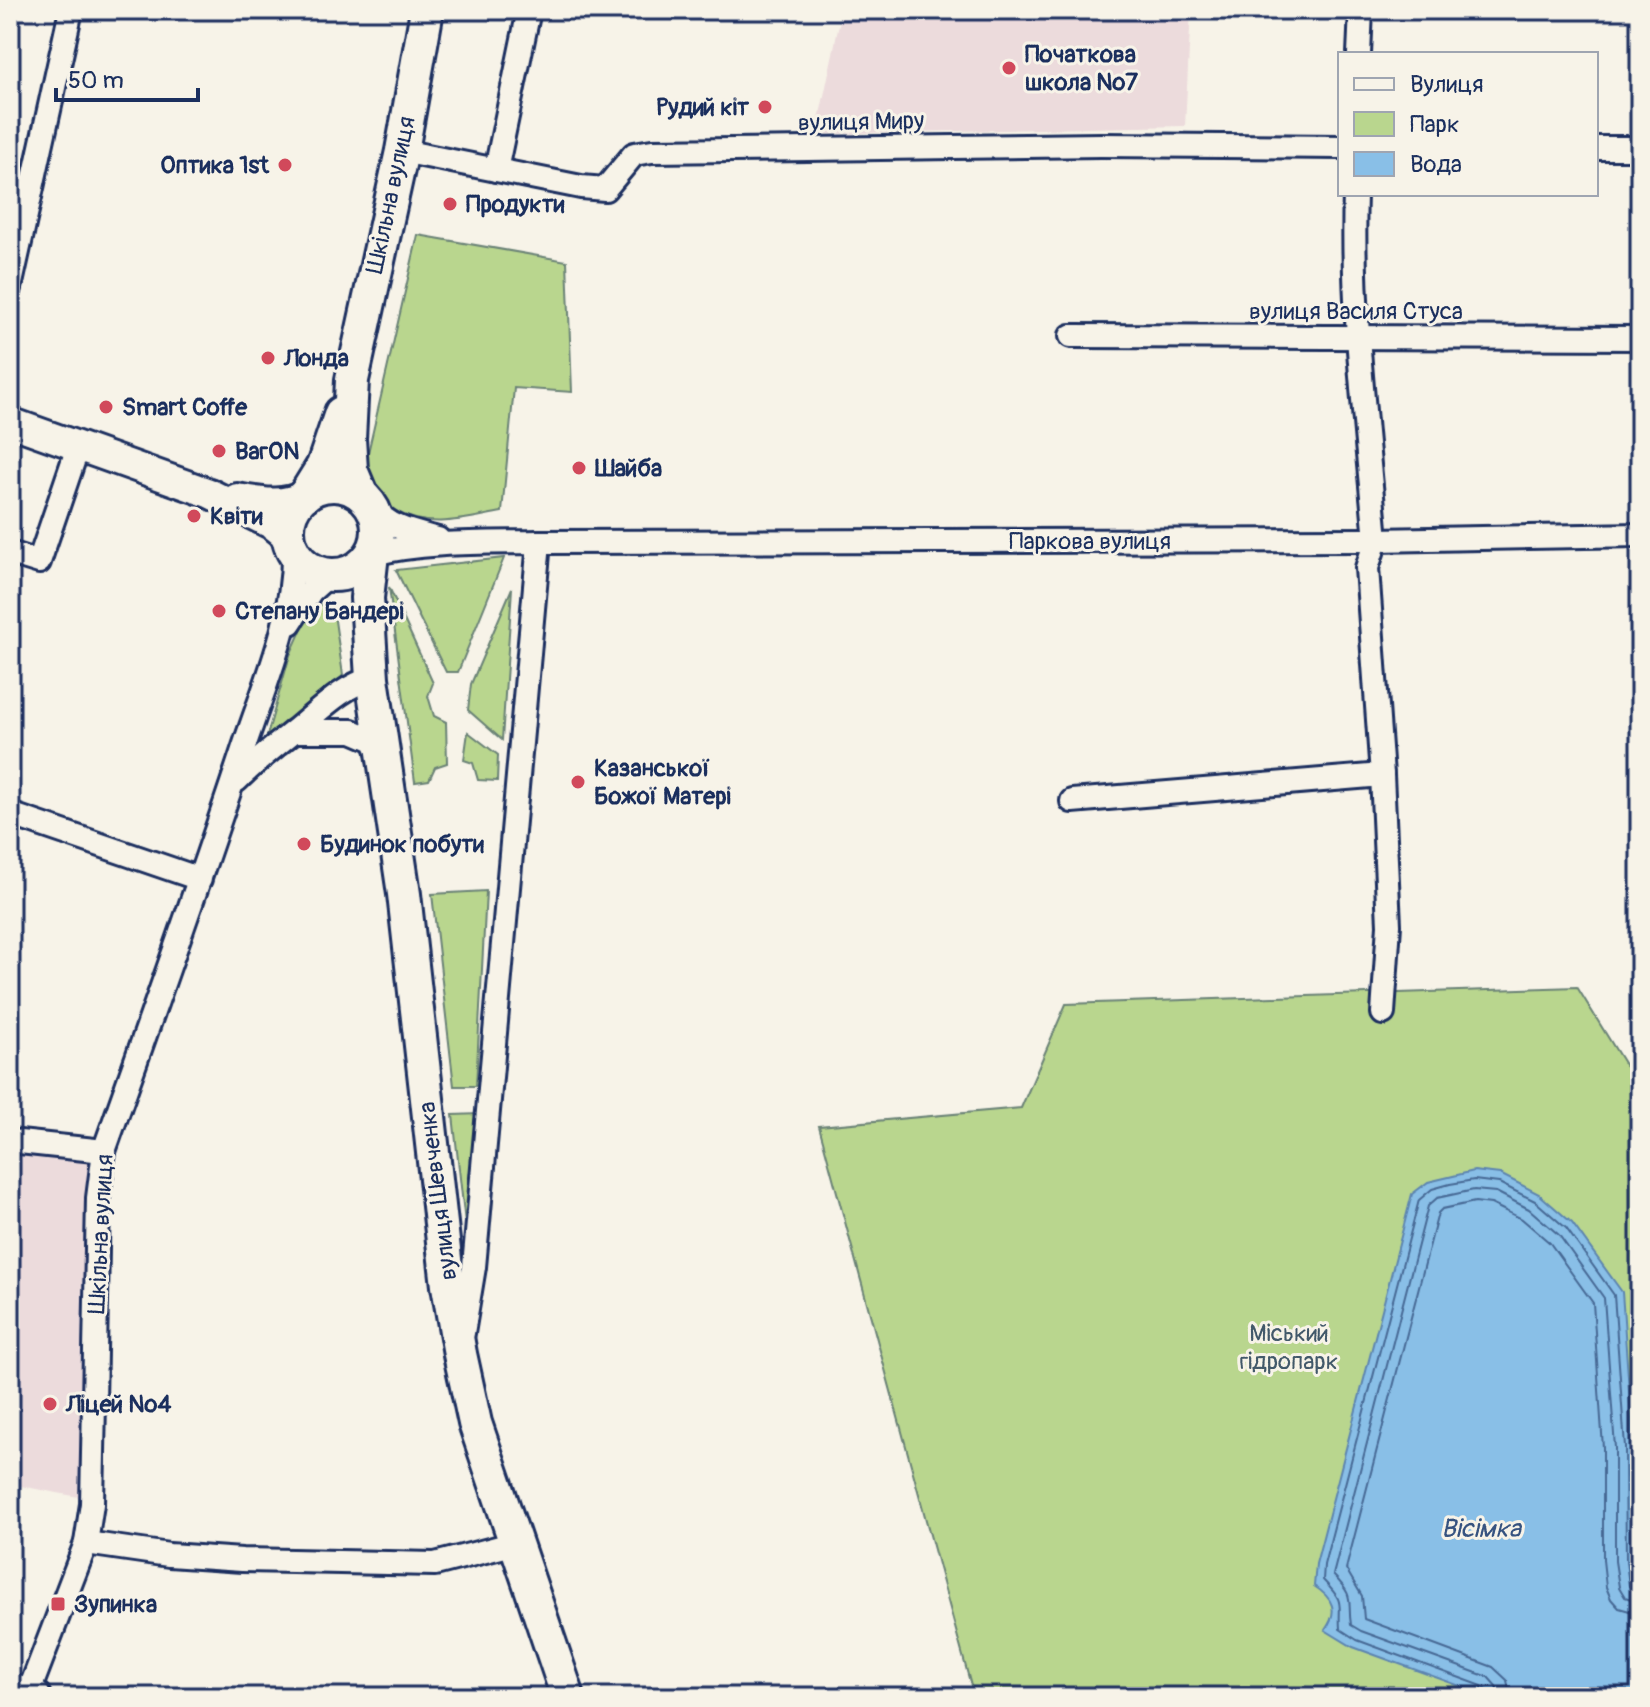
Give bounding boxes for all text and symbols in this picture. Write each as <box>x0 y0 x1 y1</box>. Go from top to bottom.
place label: Початкова школа №7 <box>1025 40 1138 97</box>
scale bar <box>56 52 198 102</box>
legend <box>1338 52 1598 196</box>
marker: Початкова школа №7 <box>1000 59 1018 77</box>
text: 50 m <box>68 66 124 95</box>
text: Вулиця <box>1410 70 1483 99</box>
place label: Рудий кіт <box>656 93 750 122</box>
marker: Рудий кіт <box>756 98 774 116</box>
street label: вулиця Миру <box>798 106 924 138</box>
text: Парк <box>1410 110 1459 139</box>
street label: Шкільна вулиця <box>360 114 422 276</box>
text: Вода <box>1410 150 1462 179</box>
place label: Оптика 1st <box>160 151 270 180</box>
marker: Оптика 1st <box>276 156 294 174</box>
place label: Продукти <box>466 190 565 219</box>
marker: Продукти <box>441 195 459 213</box>
street label: вулиця Василя Стуса <box>1249 297 1463 326</box>
place label: Лонда <box>283 344 349 373</box>
marker: Лонда <box>259 349 277 367</box>
place label: Smart Coffe <box>122 393 248 422</box>
marker: Smart Coffe <box>97 398 115 416</box>
place label: ВагON <box>235 437 299 466</box>
marker: ВагON <box>210 442 228 460</box>
place label: Шайба <box>594 454 662 483</box>
marker: Шайба <box>570 459 588 477</box>
place label: Квiти <box>210 502 263 531</box>
marker: Квiти <box>185 507 203 525</box>
street label: Паркова вулиця <box>1009 527 1171 556</box>
place label: Степану Бандері <box>235 597 404 626</box>
marker: Степану Бандері <box>210 602 228 620</box>
place label: Казанської Божої Матері <box>594 754 731 811</box>
marker: Казанської Божої Матері <box>569 773 587 791</box>
place label: Будинок побути <box>320 830 484 859</box>
marker: Будинок побути <box>295 835 313 853</box>
street label: вулиця Шевченка <box>413 1100 463 1282</box>
street label: Шкільна вулиця <box>82 1153 120 1315</box>
park label: Міський гідропарк <box>1240 1319 1338 1376</box>
place label: Ліцей №4 <box>65 1390 171 1419</box>
marker: Ліцей №4 <box>41 1395 59 1413</box>
water label: Вісімка <box>1441 1513 1523 1545</box>
place label: Зупинка <box>74 1590 157 1619</box>
marker: Зупинка <box>49 1595 67 1613</box>

